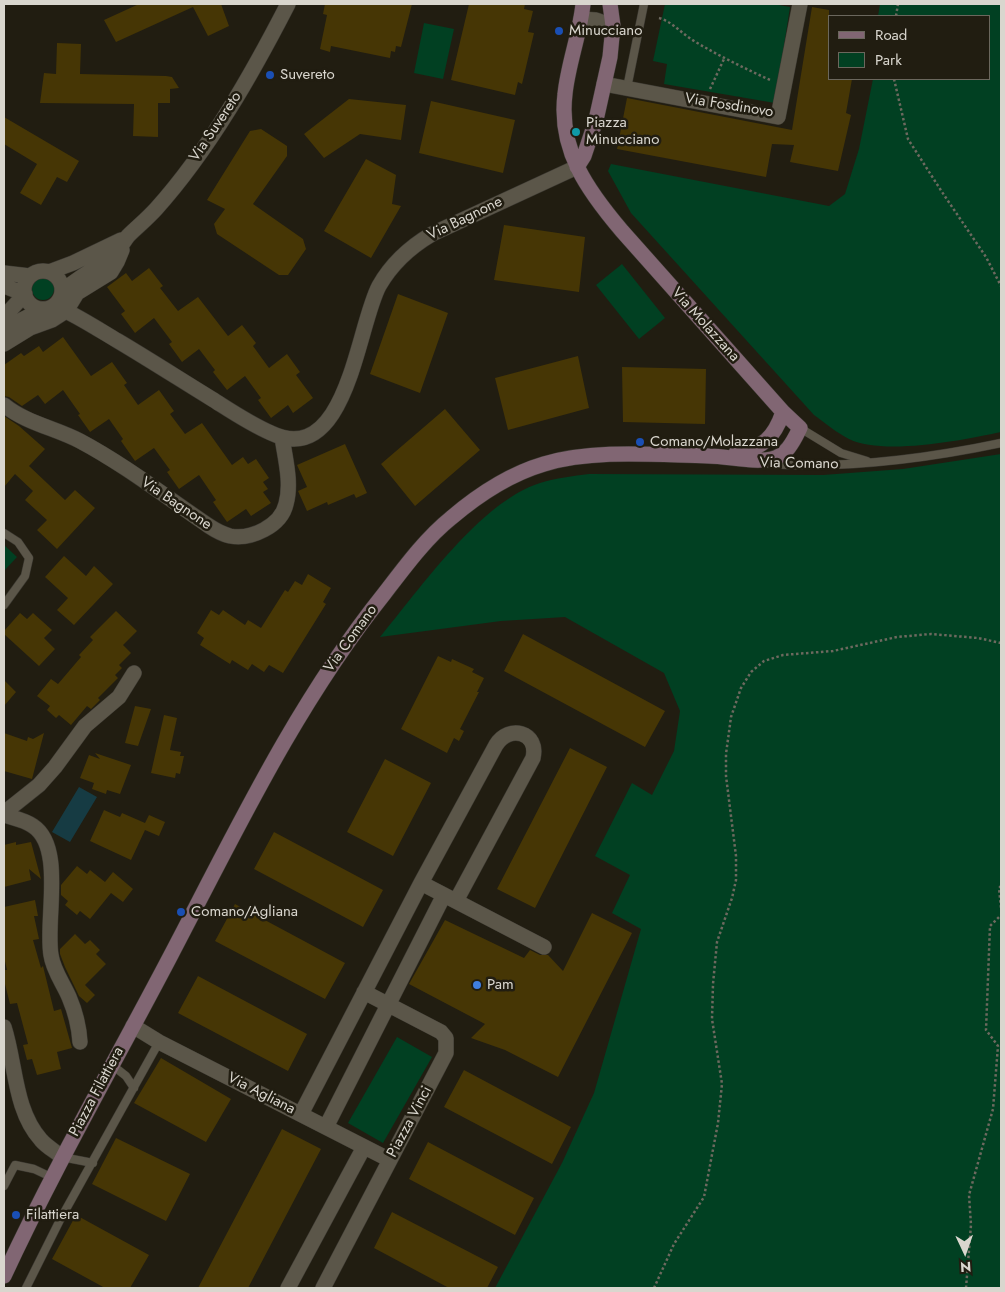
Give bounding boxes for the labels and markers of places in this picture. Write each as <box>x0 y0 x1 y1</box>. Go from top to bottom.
place label: Minucciano <box>569 22 642 40</box>
marker: Minucciano <box>553 25 565 37</box>
place label: Suvereto <box>280 66 335 84</box>
marker: Suvereto <box>264 69 276 81</box>
place label: Piazza Minucciano <box>586 114 659 149</box>
marker: Piazza Minucciano <box>570 126 582 138</box>
place label: Comano/Molazzana <box>650 433 778 451</box>
marker: Comano/Molazzana <box>634 436 646 448</box>
place label: Comano/Agliana <box>191 903 298 921</box>
marker: Comano/Agliana <box>175 906 187 918</box>
place label: Pam <box>487 976 514 994</box>
marker: Pam <box>471 979 483 991</box>
place label: Filattiera <box>26 1206 79 1224</box>
marker: Filattiera <box>10 1209 22 1221</box>

